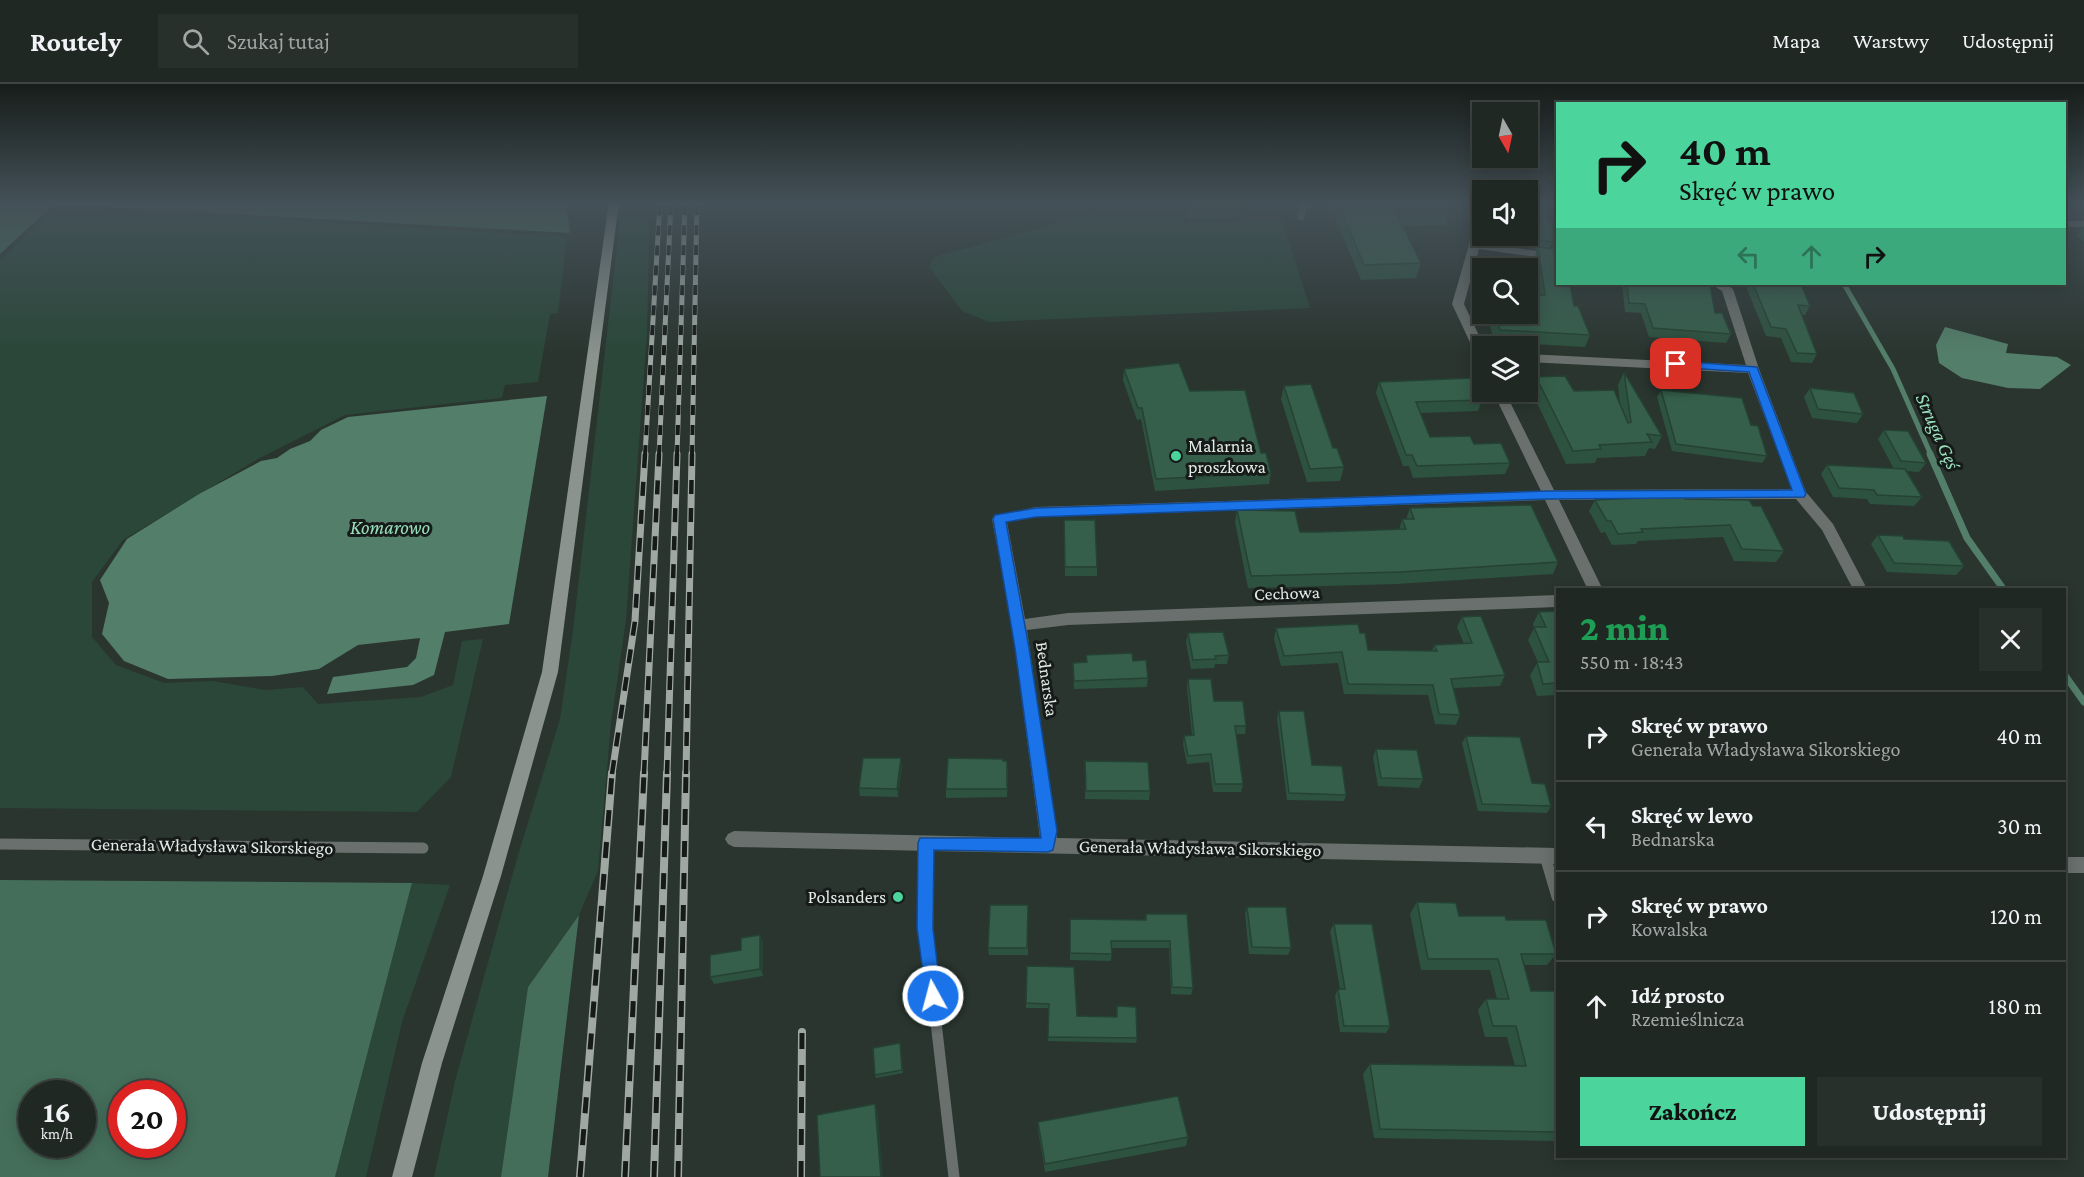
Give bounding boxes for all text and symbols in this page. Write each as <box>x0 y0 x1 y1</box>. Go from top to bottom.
search box <box>158 14 578 68</box>
icon: search <box>179 25 212 58</box>
text: Routely <box>30 26 122 57</box>
text: Szukaj tutaj <box>227 29 330 54</box>
text: Mapa <box>1772 29 1820 53</box>
text: Warstwy <box>1853 29 1929 53</box>
text: Udostępnij <box>1962 29 2054 53</box>
north arrow <box>1472 102 1538 168</box>
map controls <box>1472 102 1538 402</box>
icon: right <box>1580 126 1658 204</box>
text: 40 m <box>1679 127 1771 174</box>
text: Skręć w prawo <box>1679 176 1835 206</box>
button: sound <box>1472 180 1538 246</box>
icon: left <box>1732 240 1765 273</box>
icon: ahead <box>1795 240 1828 273</box>
icon: right <box>1858 240 1891 273</box>
button: search <box>1472 258 1538 324</box>
button: layers <box>1472 336 1538 402</box>
pin <box>1650 338 1701 389</box>
icon: arrive <box>1659 347 1692 380</box>
water label: Struga Gęś <box>1911 390 1965 474</box>
place label: Malarnia proszkowa <box>1188 436 1266 477</box>
marker: Malarnia proszkowa <box>1169 449 1183 463</box>
water label: Komarowo <box>350 516 430 538</box>
street label: Cechowa <box>1254 582 1320 604</box>
text: 2 min <box>1580 608 1669 648</box>
button: close <box>1979 608 2042 671</box>
street label: Bednarska <box>1032 640 1062 718</box>
text: 550 m · 18:43 <box>1580 651 1684 673</box>
text: Skręć w prawo <box>1631 713 1768 738</box>
icon: right <box>1580 720 1613 753</box>
text: 40 m <box>1997 724 2042 749</box>
text: Generała Władysława Sikorskiego <box>1631 738 1900 760</box>
text: Skręć w lewo <box>1631 803 1753 828</box>
icon: left <box>1580 810 1613 843</box>
text: 30 m <box>1997 814 2042 839</box>
text: Bednarska <box>1631 828 1715 850</box>
street label: Generała Władysława Sikorskiego <box>91 834 333 858</box>
street label: Generała Władysława Sikorskiego <box>1079 836 1321 860</box>
place label: Polsanders <box>808 887 886 907</box>
marker: Polsanders <box>891 890 905 904</box>
text: Skręć w prawo <box>1631 893 1768 918</box>
icon: right <box>1580 900 1613 933</box>
text: 120 m <box>1990 904 2042 929</box>
text: Kowalska <box>1631 918 1708 940</box>
position arrow <box>901 964 965 1028</box>
text: Idź prosto <box>1631 983 1725 1008</box>
icon: ahead <box>1580 990 1613 1023</box>
text: 180 m <box>1989 994 2042 1019</box>
text: Rzemieślnicza <box>1631 1008 1744 1030</box>
button: Zakończ <box>1580 1077 1805 1146</box>
button: Udostępnij <box>1817 1077 2042 1146</box>
speed limit sign: 20 <box>108 1080 186 1158</box>
text: 16 <box>43 1095 71 1128</box>
text: km/h <box>41 1126 73 1142</box>

